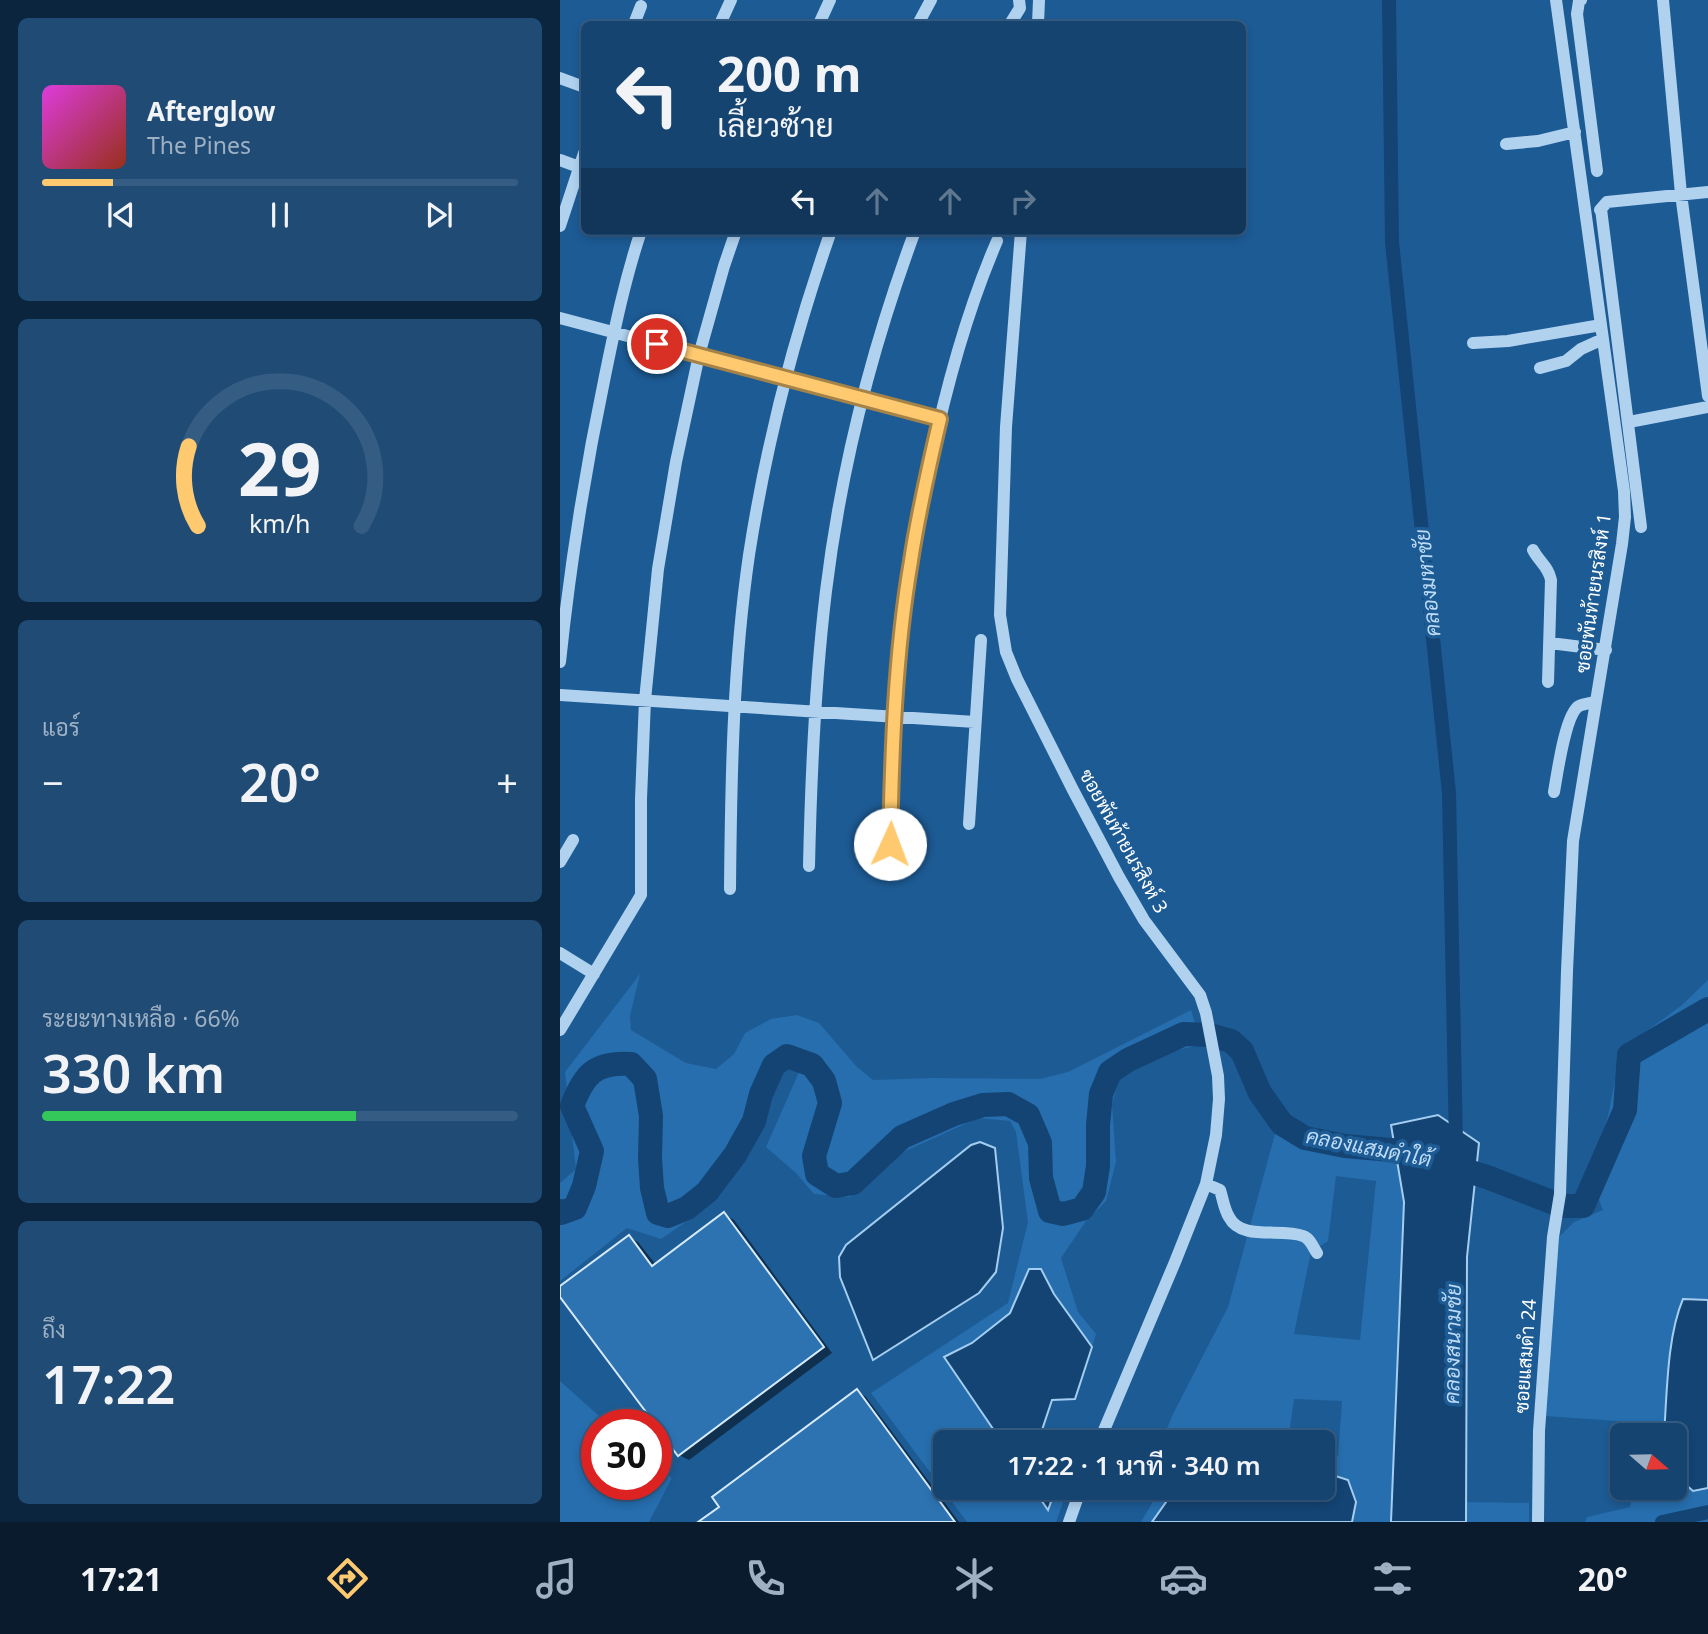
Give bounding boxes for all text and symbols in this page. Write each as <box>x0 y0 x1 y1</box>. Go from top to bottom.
text: 200 m <box>717 40 862 106</box>
icon: left <box>602 49 693 140</box>
text: Afterglow <box>147 93 275 129</box>
text: เลี้ยวซ้าย <box>717 103 834 146</box>
text: The Pines <box>147 129 251 161</box>
icon: left <box>785 182 823 220</box>
icon: ahead <box>858 182 896 220</box>
icon: ahead <box>931 182 969 220</box>
icon: right <box>1004 182 1042 220</box>
icon: previous <box>102 196 140 234</box>
icon: pause <box>261 196 299 234</box>
icon: next <box>420 196 458 234</box>
pin <box>627 314 687 374</box>
icon: arrive <box>638 325 676 363</box>
text: 29 <box>238 419 322 518</box>
text: km/h <box>249 506 311 540</box>
street label: ซอยพันท้ายนรสิงห์ 1 <box>1569 512 1617 674</box>
water label: คลองมหาชัย <box>1407 528 1447 638</box>
text: แอร์ <box>42 711 80 743</box>
text: 20° <box>239 746 321 817</box>
text: − <box>42 756 64 808</box>
text: + <box>496 756 518 808</box>
street label: ซอยพันท้ายนรสิงห์ 3 <box>1074 764 1174 918</box>
position arrow <box>853 807 927 881</box>
text: ระยะทางเหลือ · 66% <box>42 1002 240 1034</box>
text: 330 km <box>42 1037 225 1108</box>
water label: คลองแสมดำใต้ <box>1304 1121 1438 1174</box>
water label: คลองสนามชัย <box>1437 1284 1467 1404</box>
street label: ซอยแสมดำ 24 <box>1508 1298 1542 1414</box>
text: ถึง <box>42 1313 66 1345</box>
text: 17:22 <box>42 1348 175 1419</box>
speed limit sign: 30 <box>581 1409 672 1500</box>
north arrow <box>1610 1423 1687 1500</box>
map controls <box>1610 1423 1687 1500</box>
text: 17:22 · 1 นาที · 340 m <box>1007 1447 1261 1483</box>
icon: directions <box>323 1554 372 1603</box>
icon: music <box>532 1554 581 1603</box>
icon: phone <box>741 1554 790 1603</box>
icon: climate <box>950 1554 999 1603</box>
icon: car <box>1159 1554 1208 1603</box>
icon: filters <box>1368 1554 1417 1603</box>
text: 17:21 <box>80 1557 162 1600</box>
text: 20° <box>1578 1557 1628 1600</box>

